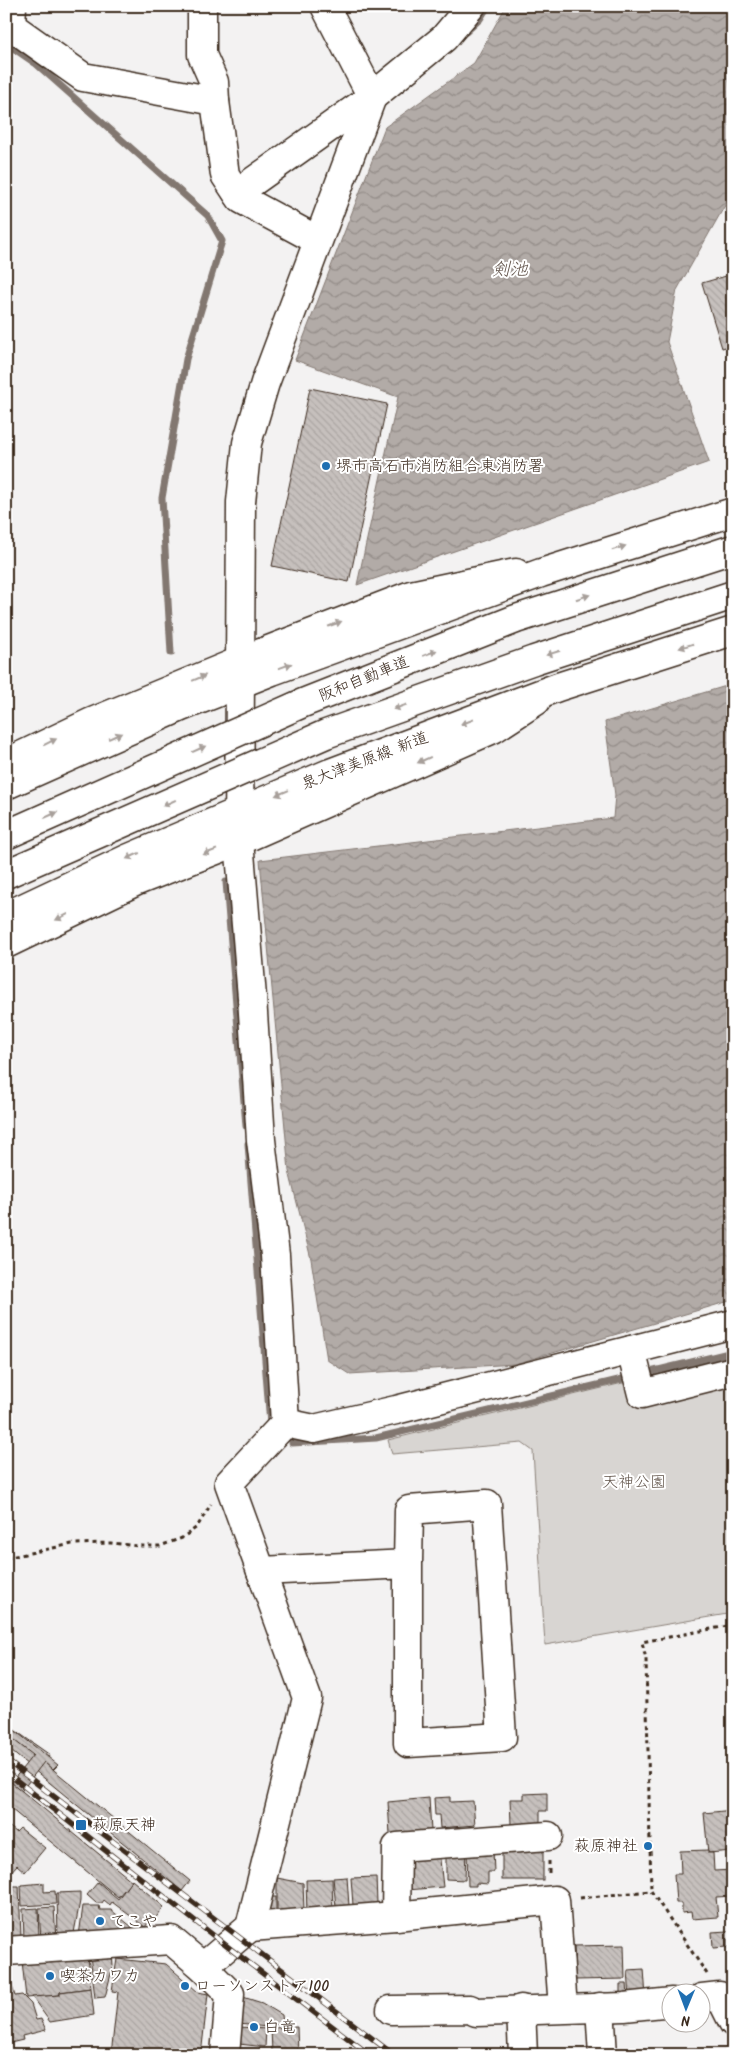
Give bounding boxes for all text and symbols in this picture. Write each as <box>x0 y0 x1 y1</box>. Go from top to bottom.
water label: 剣池 <box>492 256 529 285</box>
place label: 堺市高石市消防組合東消防署 <box>336 454 544 479</box>
marker: 堺市高石市消防組合東消防署 <box>320 460 332 472</box>
one-way arrow <box>612 543 627 551</box>
one-way arrow <box>575 593 590 600</box>
one-way arrow <box>327 620 342 627</box>
one-way arrow <box>679 643 694 650</box>
street label: 阪和自動車道 <box>315 649 413 709</box>
one-way arrow <box>423 649 438 657</box>
one-way arrow <box>546 650 561 658</box>
one-way arrow <box>277 662 292 669</box>
one-way arrow <box>192 673 206 681</box>
one-way arrow <box>392 703 407 711</box>
one-way arrow <box>459 718 474 726</box>
street label: 泉大津美原線 新道 <box>298 725 432 797</box>
one-way arrow <box>108 732 122 740</box>
one-way arrow <box>43 738 57 746</box>
one-way arrow <box>192 745 206 753</box>
one-way arrow <box>417 757 431 765</box>
one-way arrow <box>274 789 289 797</box>
one-way arrow <box>162 799 176 807</box>
one-way arrow <box>44 811 58 819</box>
one-way arrow <box>203 849 218 856</box>
one-way arrow <box>126 853 140 861</box>
one-way arrow <box>54 913 69 921</box>
park label: 天神公園 <box>602 1470 666 1495</box>
place label: 萩原天神 <box>92 1813 156 1838</box>
marker: 萩原天神 <box>74 1818 88 1832</box>
place label: 萩原神社 <box>574 1834 638 1859</box>
marker: 萩原神社 <box>642 1840 654 1852</box>
place label: てこや <box>110 1909 158 1934</box>
marker: てこや <box>94 1915 106 1927</box>
place label: 喫茶カワカ <box>60 1964 140 1989</box>
marker: 喫茶カワカ <box>44 1970 56 1982</box>
place label: ローソンストア100 <box>195 1974 329 1999</box>
marker: ローソンストア100 <box>179 1980 191 1992</box>
north arrow <box>662 1984 712 2034</box>
text: N <box>681 2009 690 2031</box>
place label: 白竜 <box>264 2015 296 2040</box>
marker: 白竜 <box>248 2021 260 2033</box>

